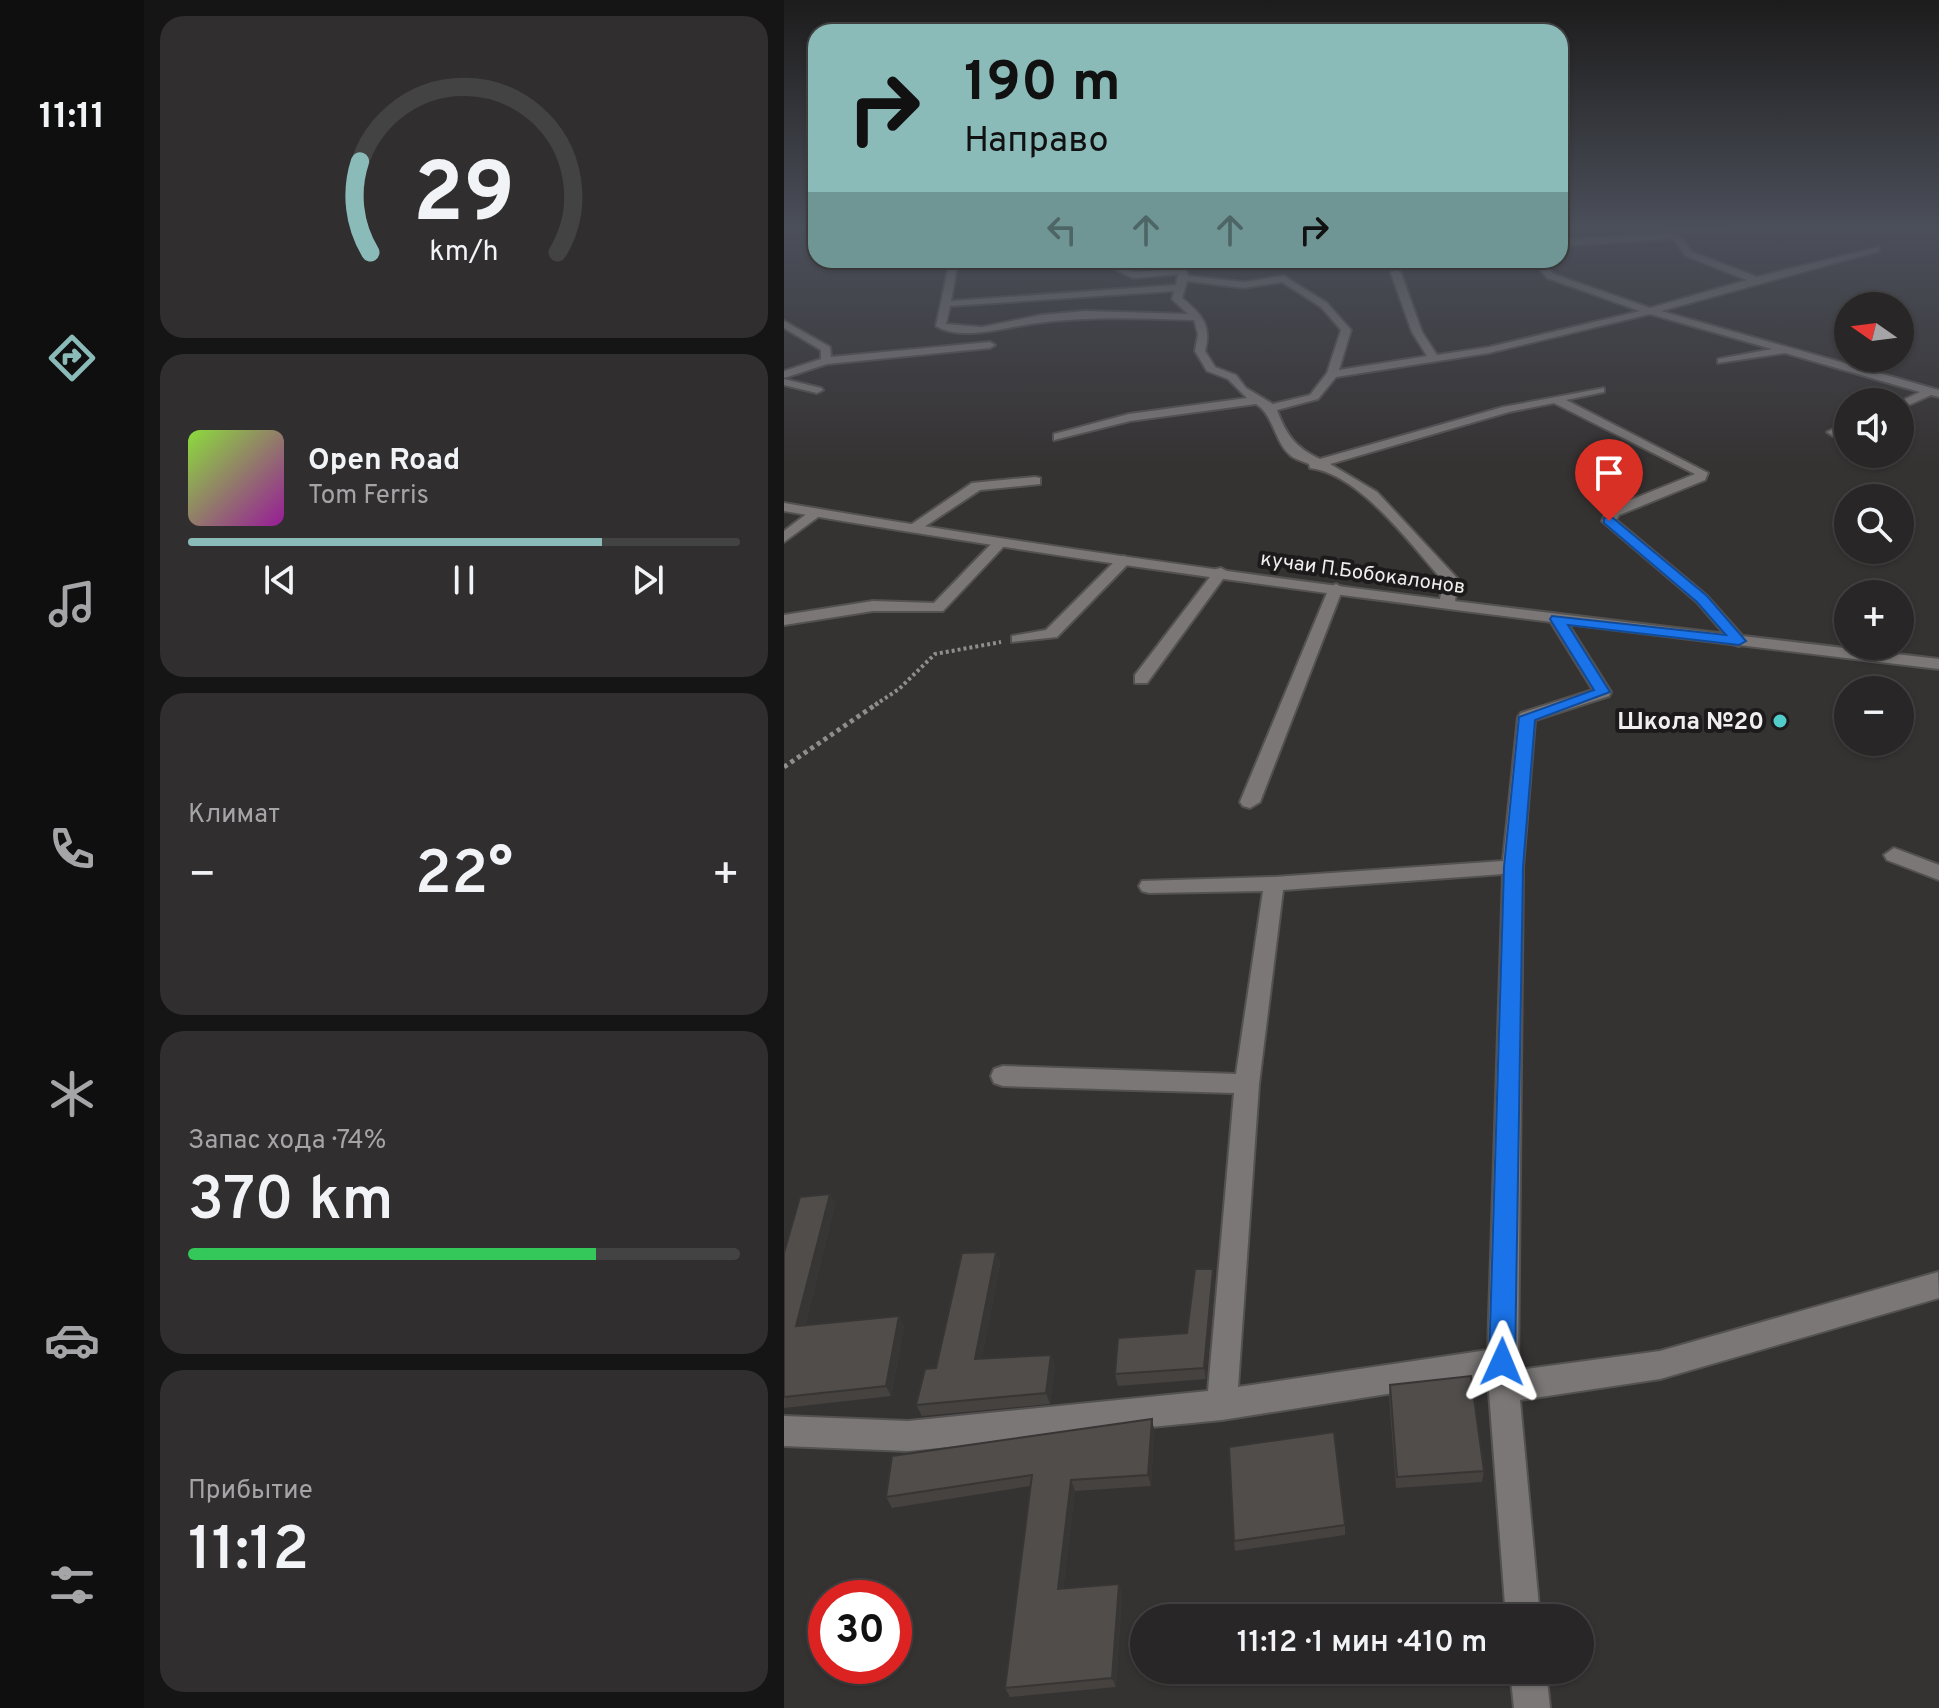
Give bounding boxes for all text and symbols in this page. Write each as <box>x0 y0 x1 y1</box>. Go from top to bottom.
text: 190 m <box>964 50 1121 120</box>
icon: right <box>832 56 936 160</box>
text: 11:11 <box>39 95 105 141</box>
text: Направо <box>964 119 1109 165</box>
text: 29 <box>413 146 515 251</box>
icon: left <box>1040 208 1084 252</box>
icon: ahead <box>1124 208 1168 252</box>
icon: ahead <box>1208 208 1252 252</box>
icon: right <box>1292 208 1336 252</box>
text: km/h <box>429 235 499 271</box>
north arrow <box>1834 292 1914 372</box>
map controls <box>1834 292 1914 756</box>
icon: directions <box>44 330 100 386</box>
button: sound <box>1834 388 1914 468</box>
pin <box>1575 439 1643 521</box>
text: Open Road <box>308 443 460 480</box>
icon: arrive <box>1587 451 1631 495</box>
text: Tom Ferris <box>308 480 429 513</box>
button: search <box>1834 484 1914 564</box>
street label: кучаи П.Бобокалонов <box>1259 547 1467 601</box>
icon: previous <box>258 558 302 602</box>
icon: pause <box>442 558 486 602</box>
icon: next <box>626 558 670 602</box>
icon: music <box>44 576 100 632</box>
button: + <box>1834 580 1914 660</box>
button: − <box>1834 676 1914 756</box>
place label: Школа №20 <box>1617 708 1764 738</box>
marker: Школа №20 <box>1771 712 1789 730</box>
text: Климат <box>188 799 280 832</box>
icon: phone <box>44 821 100 877</box>
text: 22° <box>415 839 513 915</box>
text: − <box>188 849 216 905</box>
text: + <box>712 849 740 905</box>
icon: climate <box>44 1066 100 1122</box>
text: Запас хода · 74% <box>188 1125 386 1158</box>
text: 370 km <box>188 1165 394 1241</box>
icon: car <box>44 1312 100 1368</box>
position arrow <box>1460 1320 1544 1404</box>
text: Прибытие <box>188 1475 313 1508</box>
text: 11:12 <box>188 1515 309 1591</box>
icon: filters <box>44 1557 100 1613</box>
speed limit sign: 30 <box>808 1580 912 1684</box>
text: 11:12 · 1 мин · 410 m <box>1237 1625 1487 1662</box>

